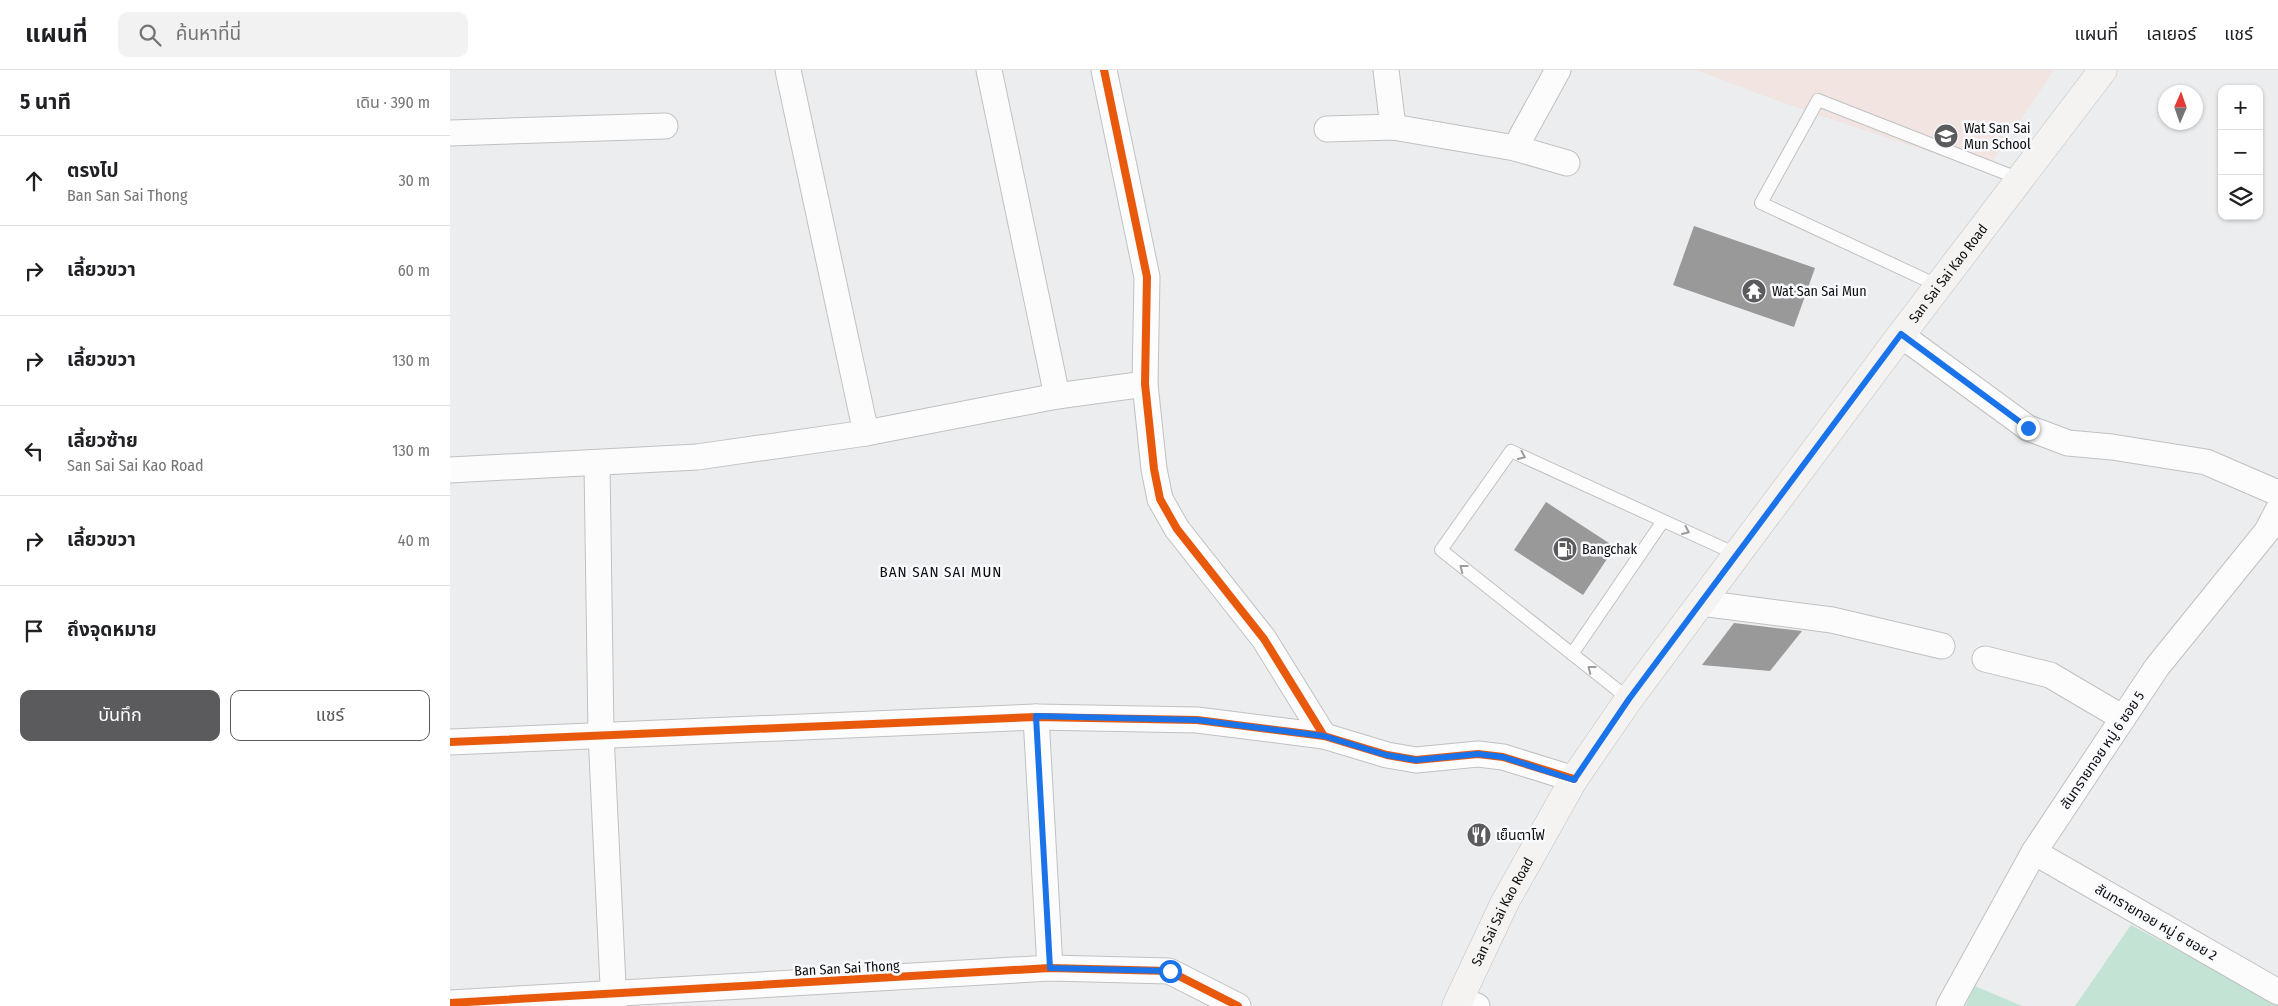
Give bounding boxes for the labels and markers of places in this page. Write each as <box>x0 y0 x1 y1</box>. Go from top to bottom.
place label: Wat San Sai Mun School <box>1964 120 2031 153</box>
school or university icon: Wat San Sai Mun School <box>1933 123 1959 149</box>
temple icon: Wat San Sai Mun <box>1741 278 1767 304</box>
place label: Wat San Sai Mun <box>1772 283 1867 300</box>
fuel station icon: Bangchak <box>1552 536 1578 562</box>
place label: Bangchak <box>1582 541 1637 558</box>
restaurant icon: เย็นตาโฟ <box>1466 822 1492 848</box>
place label: เย็นตาโฟ <box>1496 827 1545 844</box>

